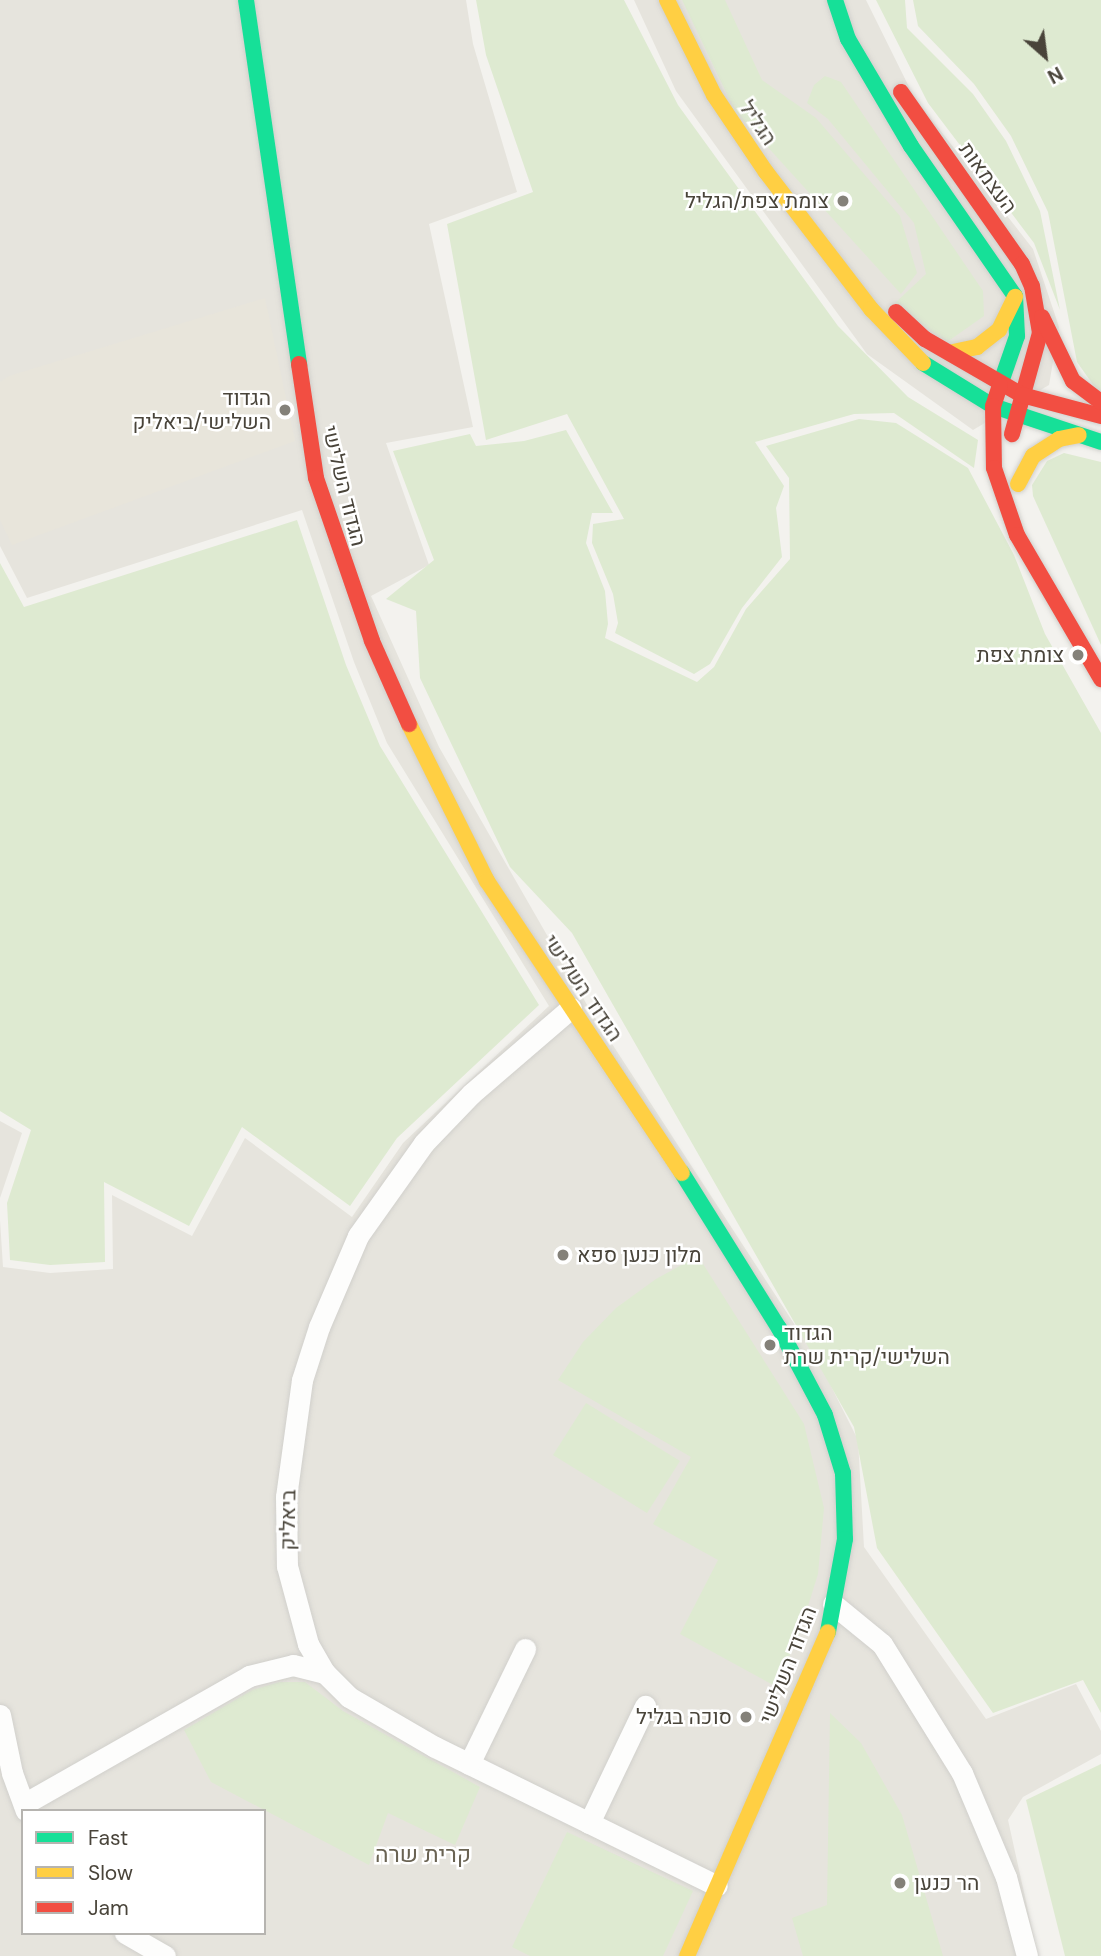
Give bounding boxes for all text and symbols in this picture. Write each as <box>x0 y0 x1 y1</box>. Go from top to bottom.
north arrow <box>1010 21 1080 91</box>
text: N <box>1043 61 1067 89</box>
street label: הגליל <box>734 96 782 150</box>
street label: העצמאות <box>954 137 1022 219</box>
place label: צומת צפת/הגליל <box>685 188 829 214</box>
marker: צומת צפת/הגליל <box>835 193 851 209</box>
place label: הגדוד השלישי/ביאליק <box>133 385 271 435</box>
marker: הגדוד השלישי/ביאליק <box>277 402 293 418</box>
street label: הגדוד השלישי <box>317 423 371 549</box>
place label: צומת צפת <box>977 642 1064 668</box>
marker: צומת צפת <box>1070 647 1086 663</box>
street label: הגדוד השלישי <box>538 930 628 1046</box>
place label: מלון כנען ספא <box>577 1242 702 1268</box>
marker: מלון כנען ספא <box>555 1247 571 1263</box>
place label: הגדוד השלישי/קרית שרת <box>784 1320 950 1370</box>
marker: הגדוד השלישי/קרית שרת <box>762 1337 778 1353</box>
street label: ביאליק <box>275 1489 301 1551</box>
street label: הגדוד השלישי <box>754 1603 822 1727</box>
place label: סוכה בגליל <box>636 1704 732 1730</box>
marker: סוכה בגליל <box>738 1709 754 1725</box>
legend <box>21 1809 266 1935</box>
text: Fast <box>88 1824 128 1852</box>
district label: קרית שרה <box>375 1840 471 1868</box>
text: Slow <box>88 1859 133 1887</box>
place label: הר כנען <box>914 1870 979 1896</box>
marker: הר כנען <box>892 1875 908 1891</box>
text: Jam <box>88 1894 129 1922</box>

